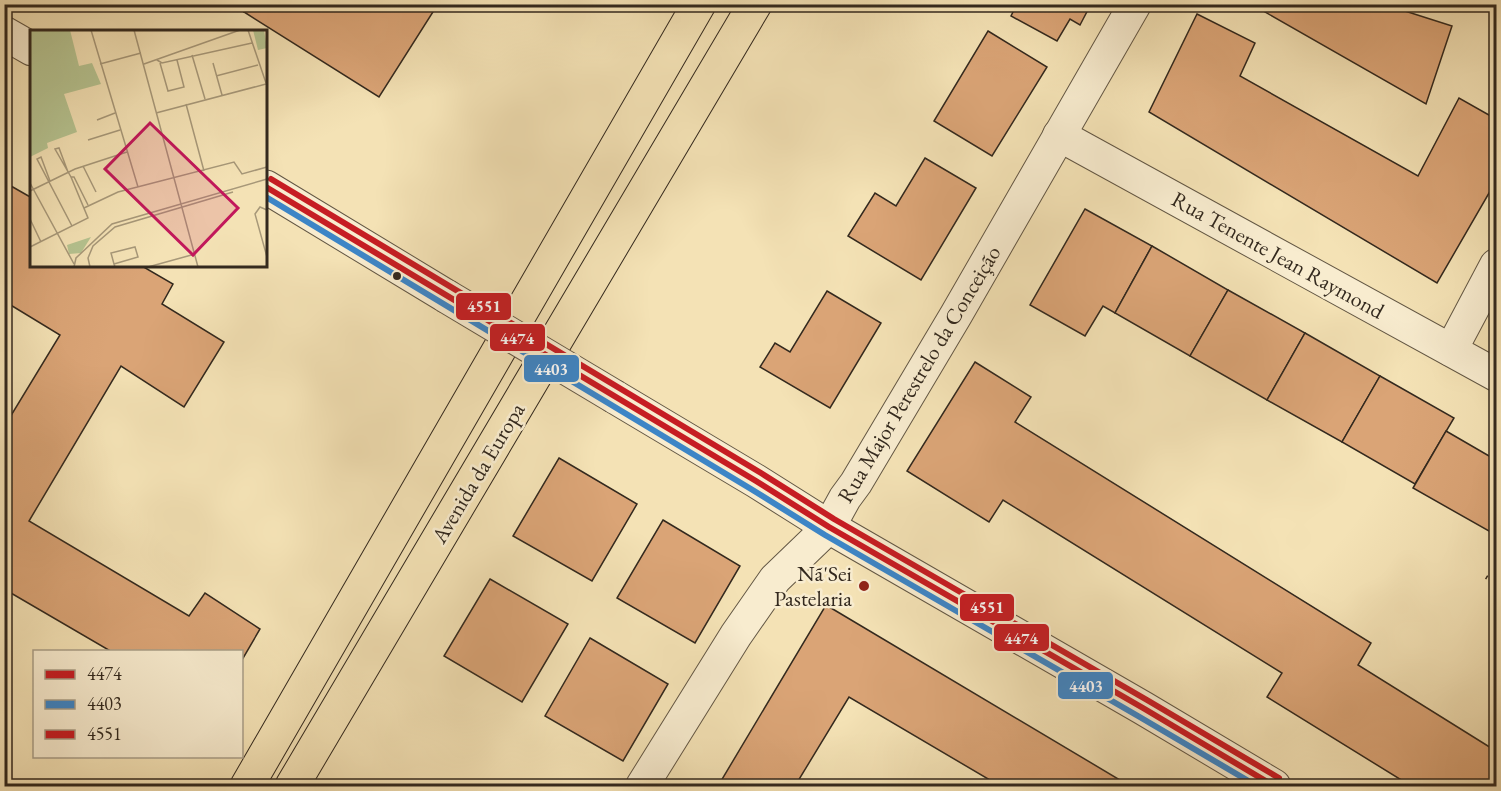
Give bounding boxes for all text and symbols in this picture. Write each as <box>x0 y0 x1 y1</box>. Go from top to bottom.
inset map <box>30 30 267 267</box>
street label: Rua Tenente Jean Raymond <box>1167 184 1390 326</box>
street label: Rua Major Perestrelo da Conceição <box>831 240 1008 508</box>
unlabelled marker <box>391 270 403 282</box>
line badge: 4551 <box>455 292 512 321</box>
text: 4551 <box>467 296 501 317</box>
line badge: 4474 <box>489 323 546 352</box>
text: 4474 <box>500 328 534 349</box>
line badge: 4403 <box>523 354 580 383</box>
text: 4403 <box>534 359 568 380</box>
street label: Avenida da Europa <box>424 397 531 549</box>
place label: Nã'Sei Pastelaria <box>774 559 852 613</box>
marker: Nã'Sei Pastelaria <box>857 579 871 593</box>
line badge: 4551 <box>959 593 1015 622</box>
text: 4551 <box>970 597 1004 618</box>
line badge: 4474 <box>993 623 1050 652</box>
text: 4474 <box>1004 628 1038 649</box>
legend <box>33 650 243 758</box>
text: 4474 <box>87 662 122 685</box>
line badge: 4403 <box>1057 671 1114 700</box>
text: 4403 <box>1069 676 1103 697</box>
text: 4403 <box>87 692 122 715</box>
text: 4551 <box>87 722 122 745</box>

